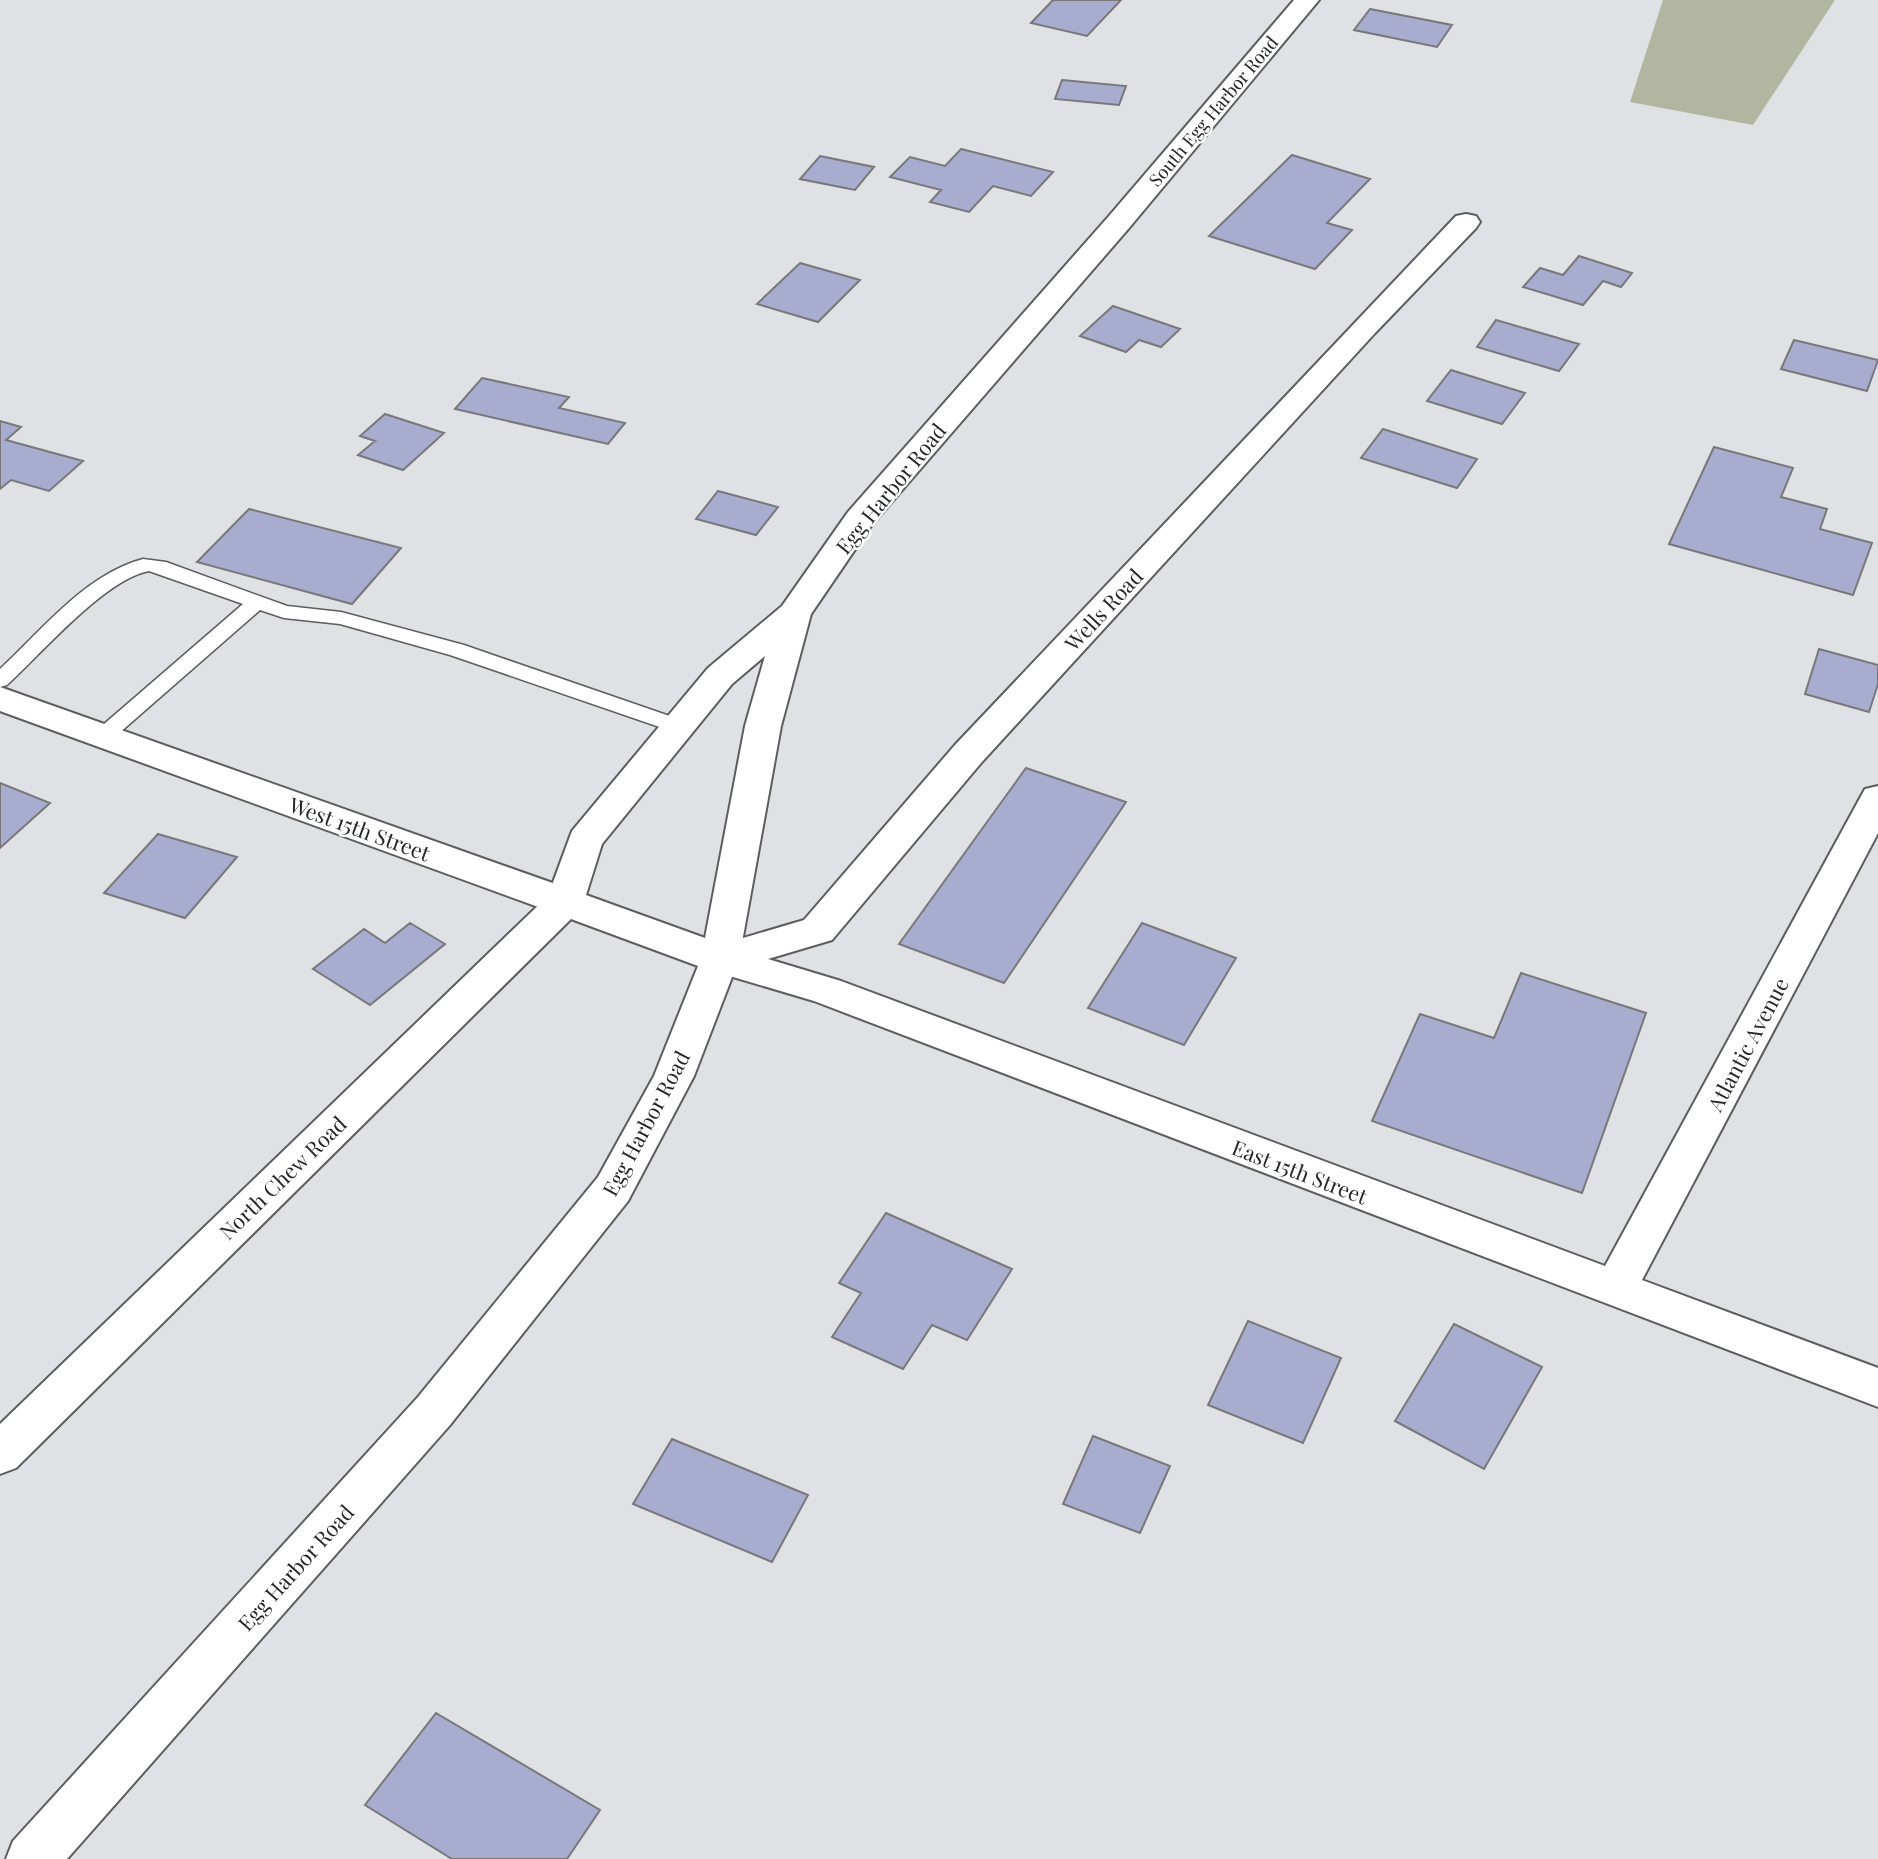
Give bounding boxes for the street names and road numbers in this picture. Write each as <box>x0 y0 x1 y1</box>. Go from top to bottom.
street label: South Egg Harbor Road <box>1143 30 1283 191</box>
street label: Egg Harbor Road <box>829 417 951 559</box>
street label: Wells Road <box>1057 562 1148 657</box>
street label: West 15th Street <box>285 789 435 867</box>
street label: Atlantic Avenue <box>1700 972 1794 1116</box>
street label: Egg Harbor Road <box>595 1046 695 1200</box>
street label: North Chew Road <box>212 1109 352 1245</box>
street label: East 15th Street <box>1228 1132 1372 1210</box>
street label: Egg Harbor Road <box>231 1498 359 1636</box>

